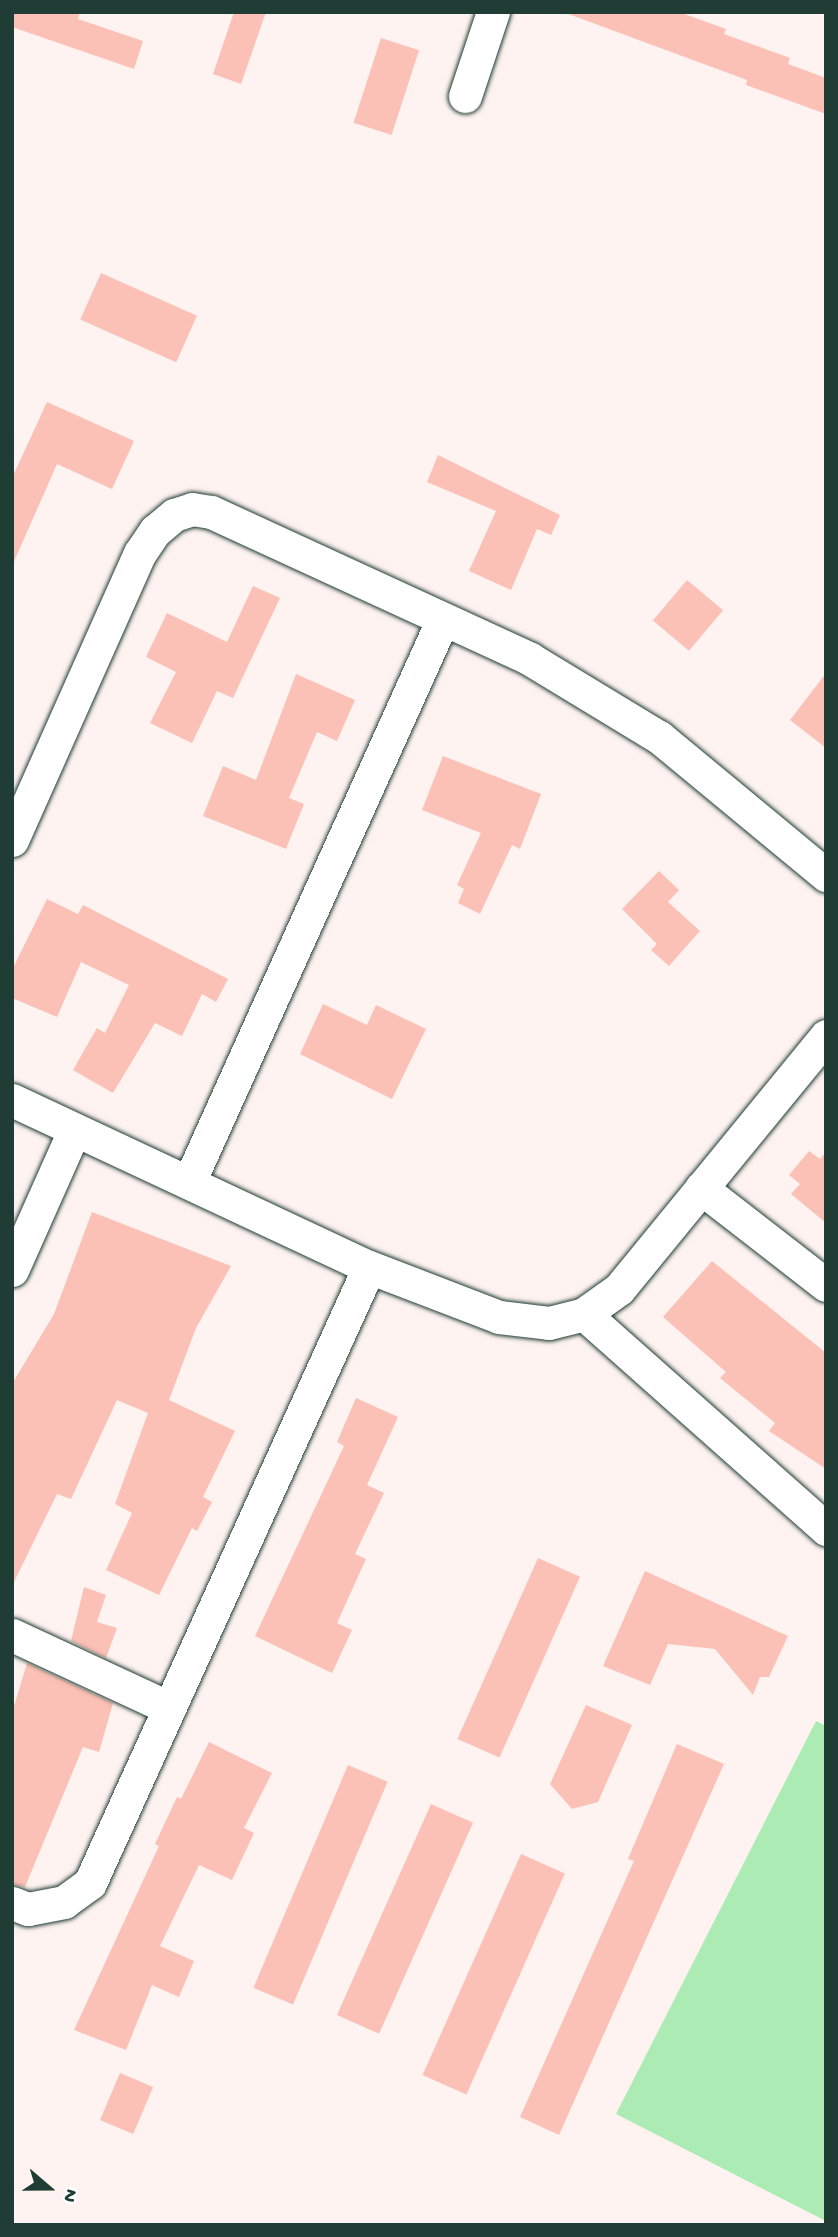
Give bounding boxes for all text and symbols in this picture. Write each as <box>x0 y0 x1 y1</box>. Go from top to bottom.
north arrow <box>14 2153 84 2223</box>
text: N <box>56 2186 82 2205</box>

